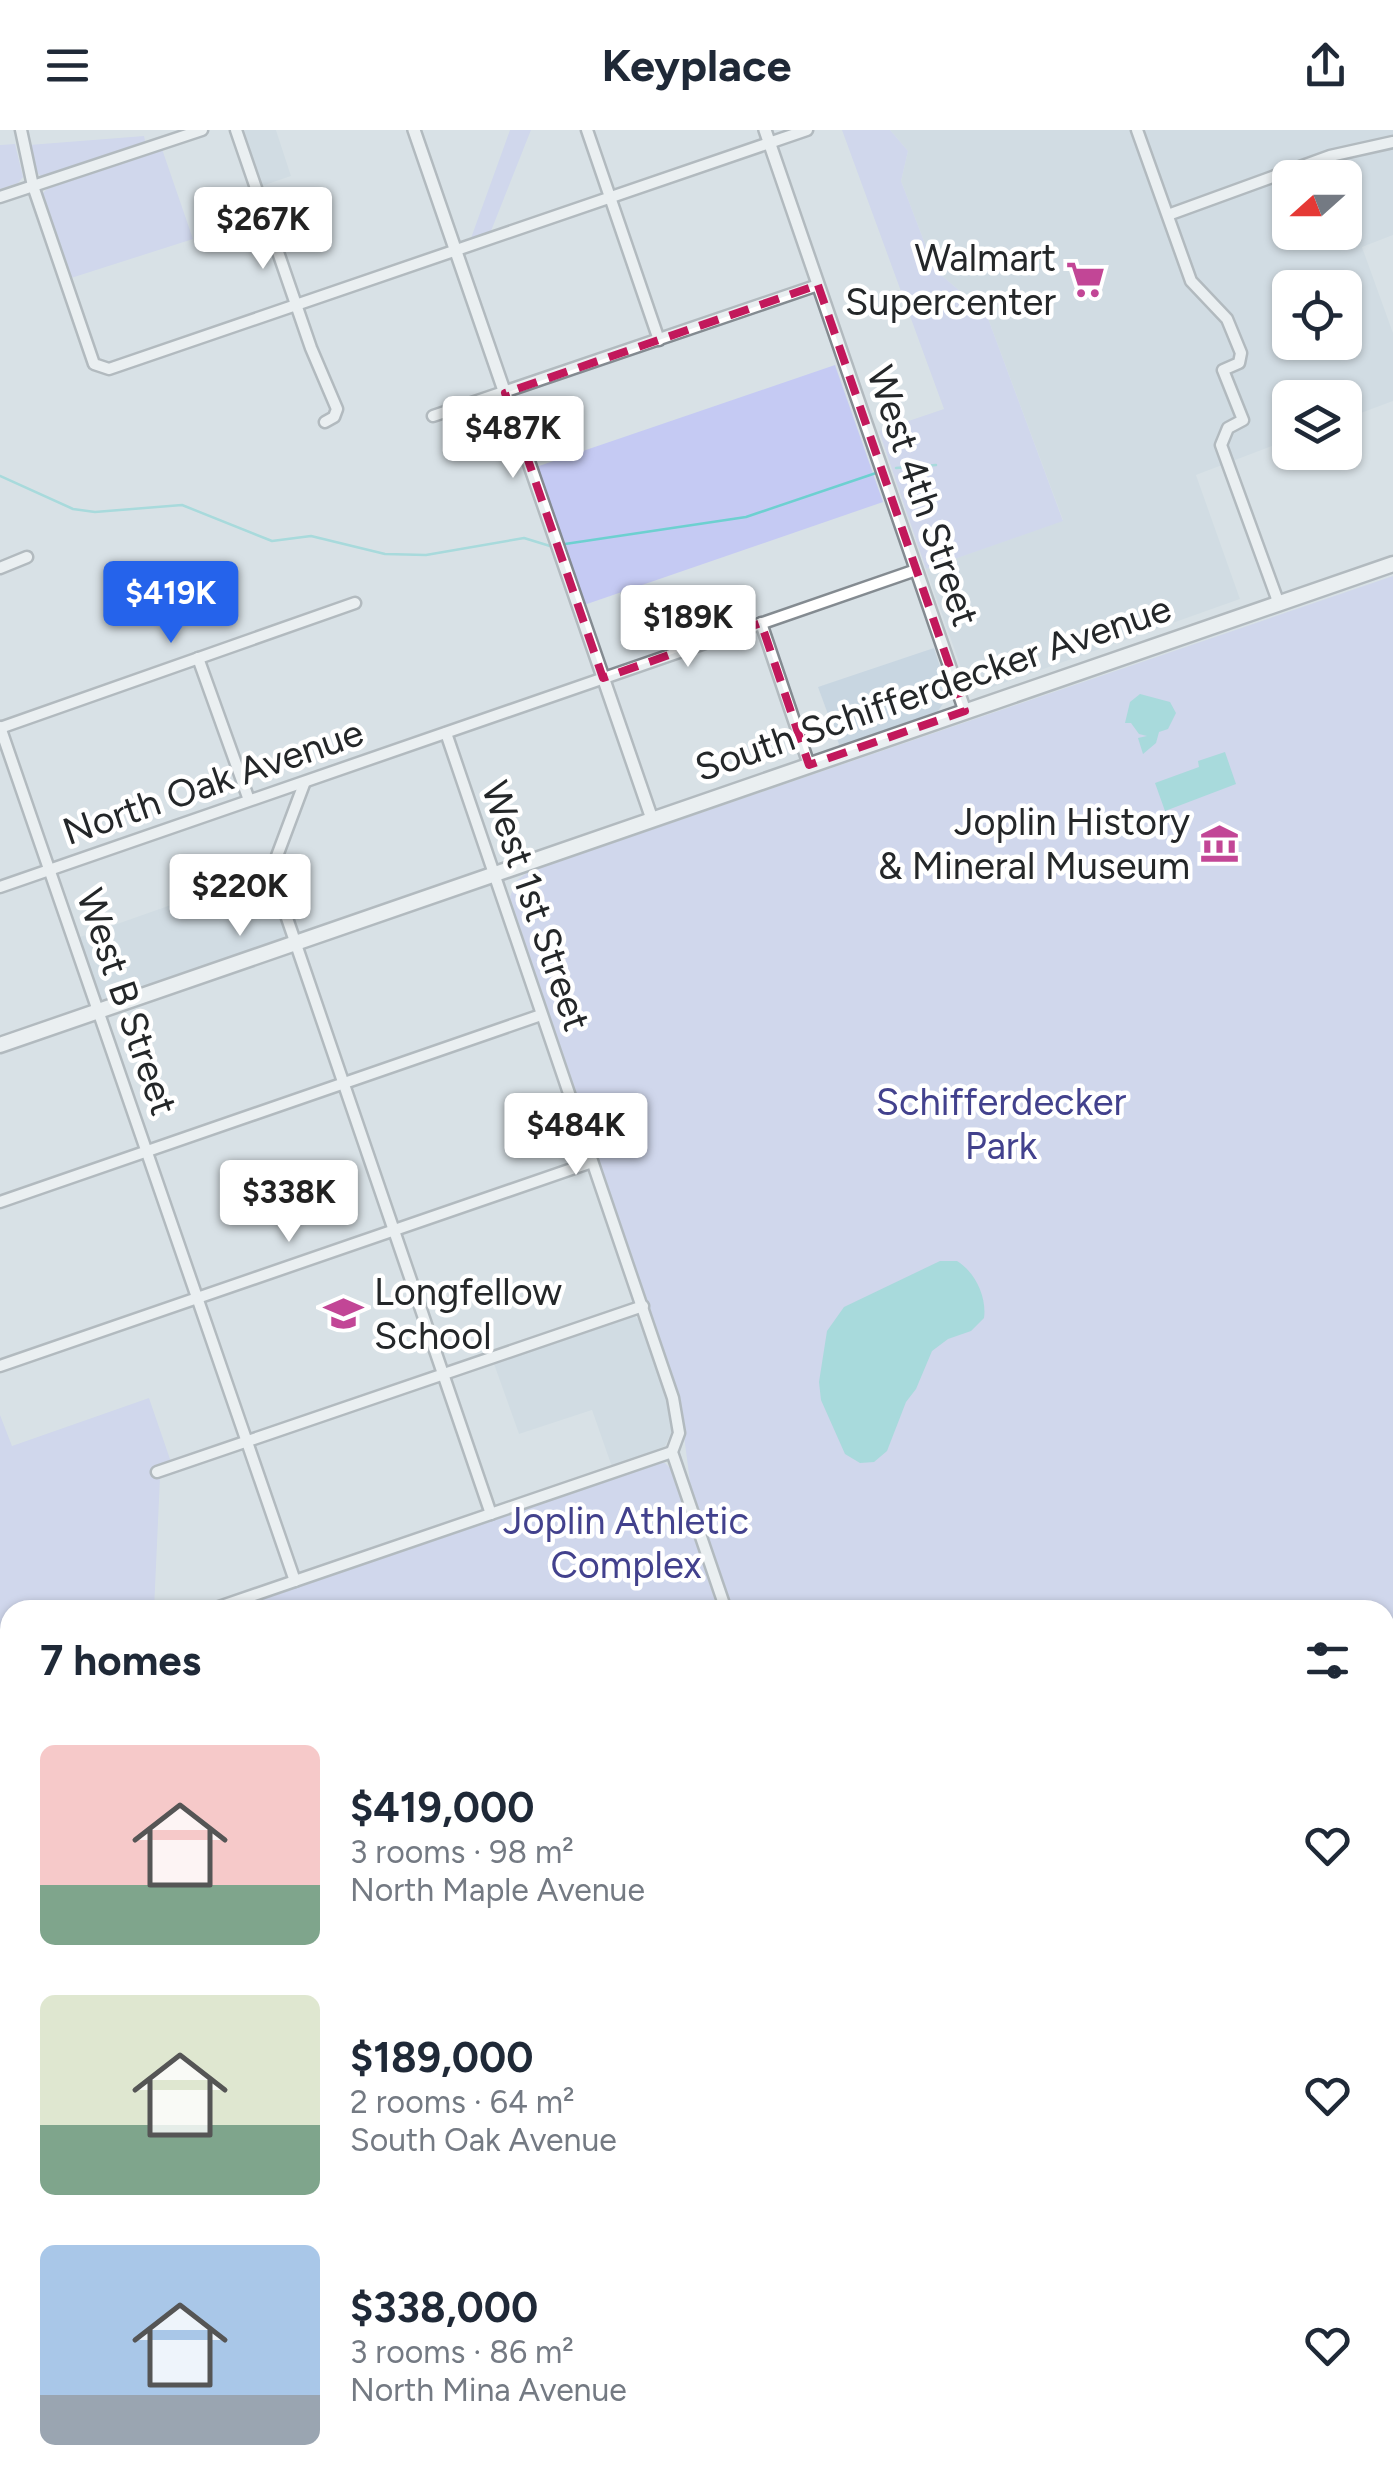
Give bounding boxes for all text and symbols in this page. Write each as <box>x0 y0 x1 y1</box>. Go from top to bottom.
icon: menu <box>40 38 95 93</box>
text: Keyplace <box>601 38 792 92</box>
icon: share <box>1298 38 1353 93</box>
north arrow <box>1272 160 1362 250</box>
map controls <box>1272 160 1362 470</box>
pin: $267K <box>193 187 333 272</box>
text: $267K <box>216 200 310 238</box>
place label: Walmart Supercenter <box>845 235 1056 325</box>
supermarket icon: Walmart Supercenter <box>1065 259 1107 301</box>
button: locate <box>1272 270 1362 360</box>
street label: West 4th Street <box>857 360 989 632</box>
button: layers <box>1272 380 1362 470</box>
pin: $487K <box>443 396 583 481</box>
text: $487K <box>465 409 561 447</box>
pin: $419K <box>101 561 241 646</box>
text: $419K <box>125 574 217 612</box>
pin: $189K <box>618 585 758 670</box>
street label: South Schifferdecker Avenue <box>689 585 1177 791</box>
text: $189K <box>643 598 733 636</box>
street label: North Oak Avenue <box>57 709 369 855</box>
street label: West 1st Street <box>472 775 600 1037</box>
place label: Joplin History & Mineral Museum <box>878 799 1190 889</box>
museum icon: Joplin History & Mineral Museum <box>1199 823 1241 865</box>
pin: $220K <box>170 854 310 939</box>
text: $220K <box>192 867 288 905</box>
street label: West B Street <box>67 883 187 1121</box>
park label: Schifferdecker Park <box>876 1079 1126 1169</box>
pin: $484K <box>506 1093 646 1178</box>
text: $484K <box>526 1106 626 1144</box>
pin: $338K <box>219 1160 359 1245</box>
text: $338K <box>242 1173 336 1211</box>
place label: Longfellow School <box>374 1269 562 1359</box>
school or university icon: Longfellow School <box>323 1293 365 1335</box>
park label: Joplin Athletic Complex <box>503 1498 749 1588</box>
icon: filters <box>1300 1633 1355 1688</box>
text: 7 homes <box>40 1635 201 1686</box>
text: $419,000 <box>350 1782 534 1833</box>
icon: home <box>120 1785 240 1905</box>
icon: heart <box>1300 1818 1355 1873</box>
text: 3 rooms · 98 m² <box>350 1833 574 1871</box>
text: North Maple Avenue <box>350 1871 645 1909</box>
text: $189,000 <box>350 2032 534 2083</box>
icon: home <box>120 2035 240 2155</box>
icon: heart <box>1300 2068 1355 2123</box>
text: 2 rooms · 64 m² <box>350 2083 574 2121</box>
text: South Oak Avenue <box>350 2121 617 2159</box>
text: $338,000 <box>350 2282 538 2333</box>
icon: home <box>120 2285 240 2405</box>
icon: heart <box>1300 2318 1355 2373</box>
text: 3 rooms · 86 m² <box>350 2333 574 2371</box>
text: North Mina Avenue <box>350 2371 627 2409</box>

